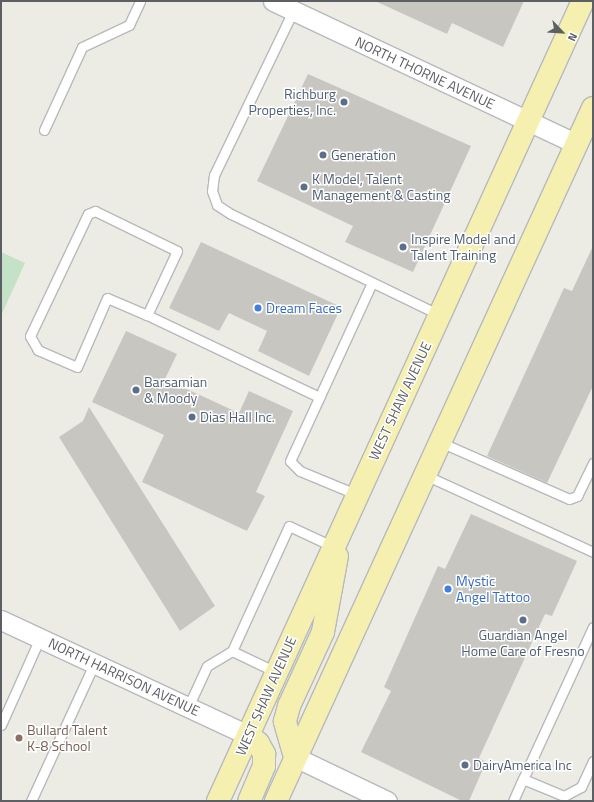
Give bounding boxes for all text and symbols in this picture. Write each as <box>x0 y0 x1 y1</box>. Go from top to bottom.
north arrow <box>542 12 582 52</box>
text: N <box>564 30 582 44</box>
street label: NORTH THORNE AVENUE <box>353 33 497 113</box>
place label: Richburg Properties, Inc. <box>248 86 336 118</box>
marker: Richburg Properties, Inc. <box>339 97 349 107</box>
place label: Generation <box>331 147 396 163</box>
marker: Generation <box>318 150 328 160</box>
place label: K Model, Talent Management & Casting <box>312 171 450 204</box>
marker: K Model, Talent Management & Casting <box>299 182 309 192</box>
place label: Inspire Model and Talent Training <box>411 231 516 264</box>
marker: Inspire Model and Talent Training <box>398 242 408 252</box>
place label: Dream Faces <box>266 300 342 316</box>
marker: Dream Faces <box>253 303 263 313</box>
street label: WEST SHAW AVENUE <box>365 339 435 463</box>
place label: Barsamian & Moody <box>144 374 207 406</box>
marker: Barsamian & Moody <box>131 385 141 395</box>
place label: Dias Hall Inc. <box>200 409 275 425</box>
marker: Dias Hall Inc. <box>187 412 197 422</box>
place label: Mystic Angel Tattoo <box>456 573 530 606</box>
marker: Mystic Angel Tattoo <box>443 584 453 594</box>
marker: Guardian Angel Home Care of Fresno <box>518 615 528 625</box>
place label: Guardian Angel Home Care of Fresno <box>461 627 585 660</box>
street label: WEST SHAW AVENUE <box>232 634 300 758</box>
street label: NORTH HARRISON AVENUE <box>46 635 202 719</box>
place label: Bullard Talent K-8 School <box>27 722 108 754</box>
marker: Bullard Talent K-8 School <box>14 733 24 743</box>
place label: DairyAmerica Inc <box>473 757 572 773</box>
marker: DairyAmerica Inc <box>460 760 470 770</box>

